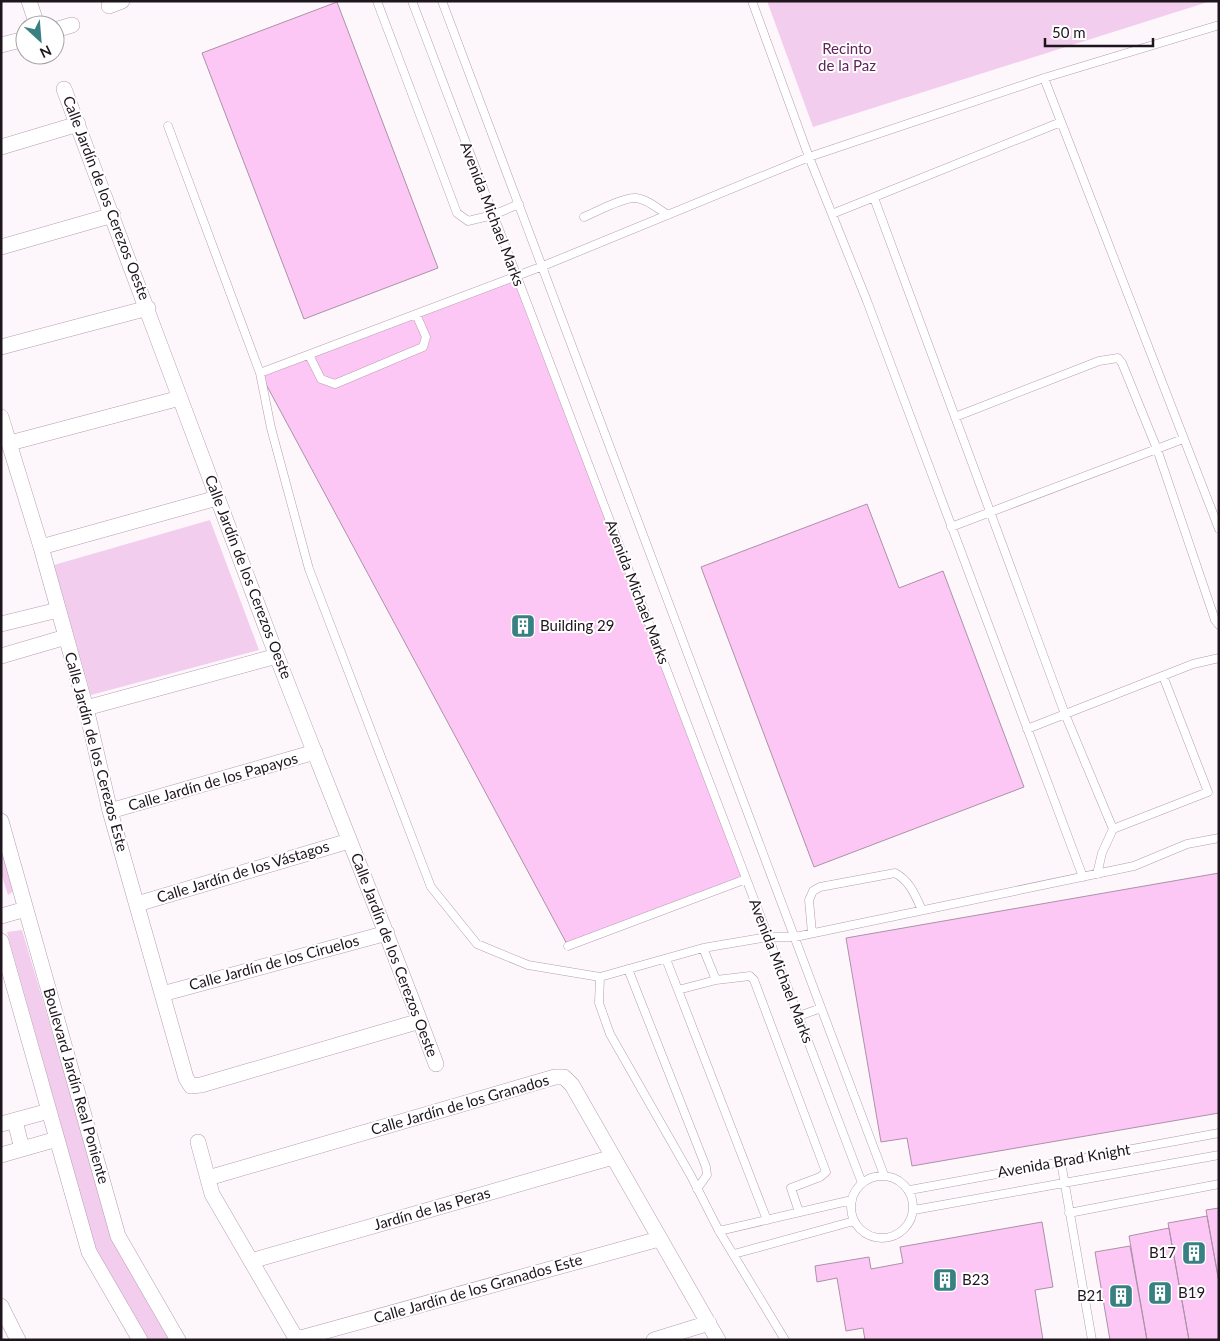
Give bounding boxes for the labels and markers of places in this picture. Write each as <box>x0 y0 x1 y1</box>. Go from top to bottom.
building icon: Building 29 <box>510 613 536 639</box>
place label: Building 29 <box>540 616 614 634</box>
building icon: B17 <box>1181 1240 1207 1266</box>
place label: B17 <box>1149 1243 1176 1261</box>
building icon: B23 <box>932 1267 958 1293</box>
place label: B23 <box>962 1270 989 1288</box>
building icon: B19 <box>1147 1280 1173 1306</box>
building icon: B21 <box>1108 1283 1134 1309</box>
place label: B19 <box>1178 1283 1205 1301</box>
place label: B21 <box>1077 1286 1104 1304</box>

